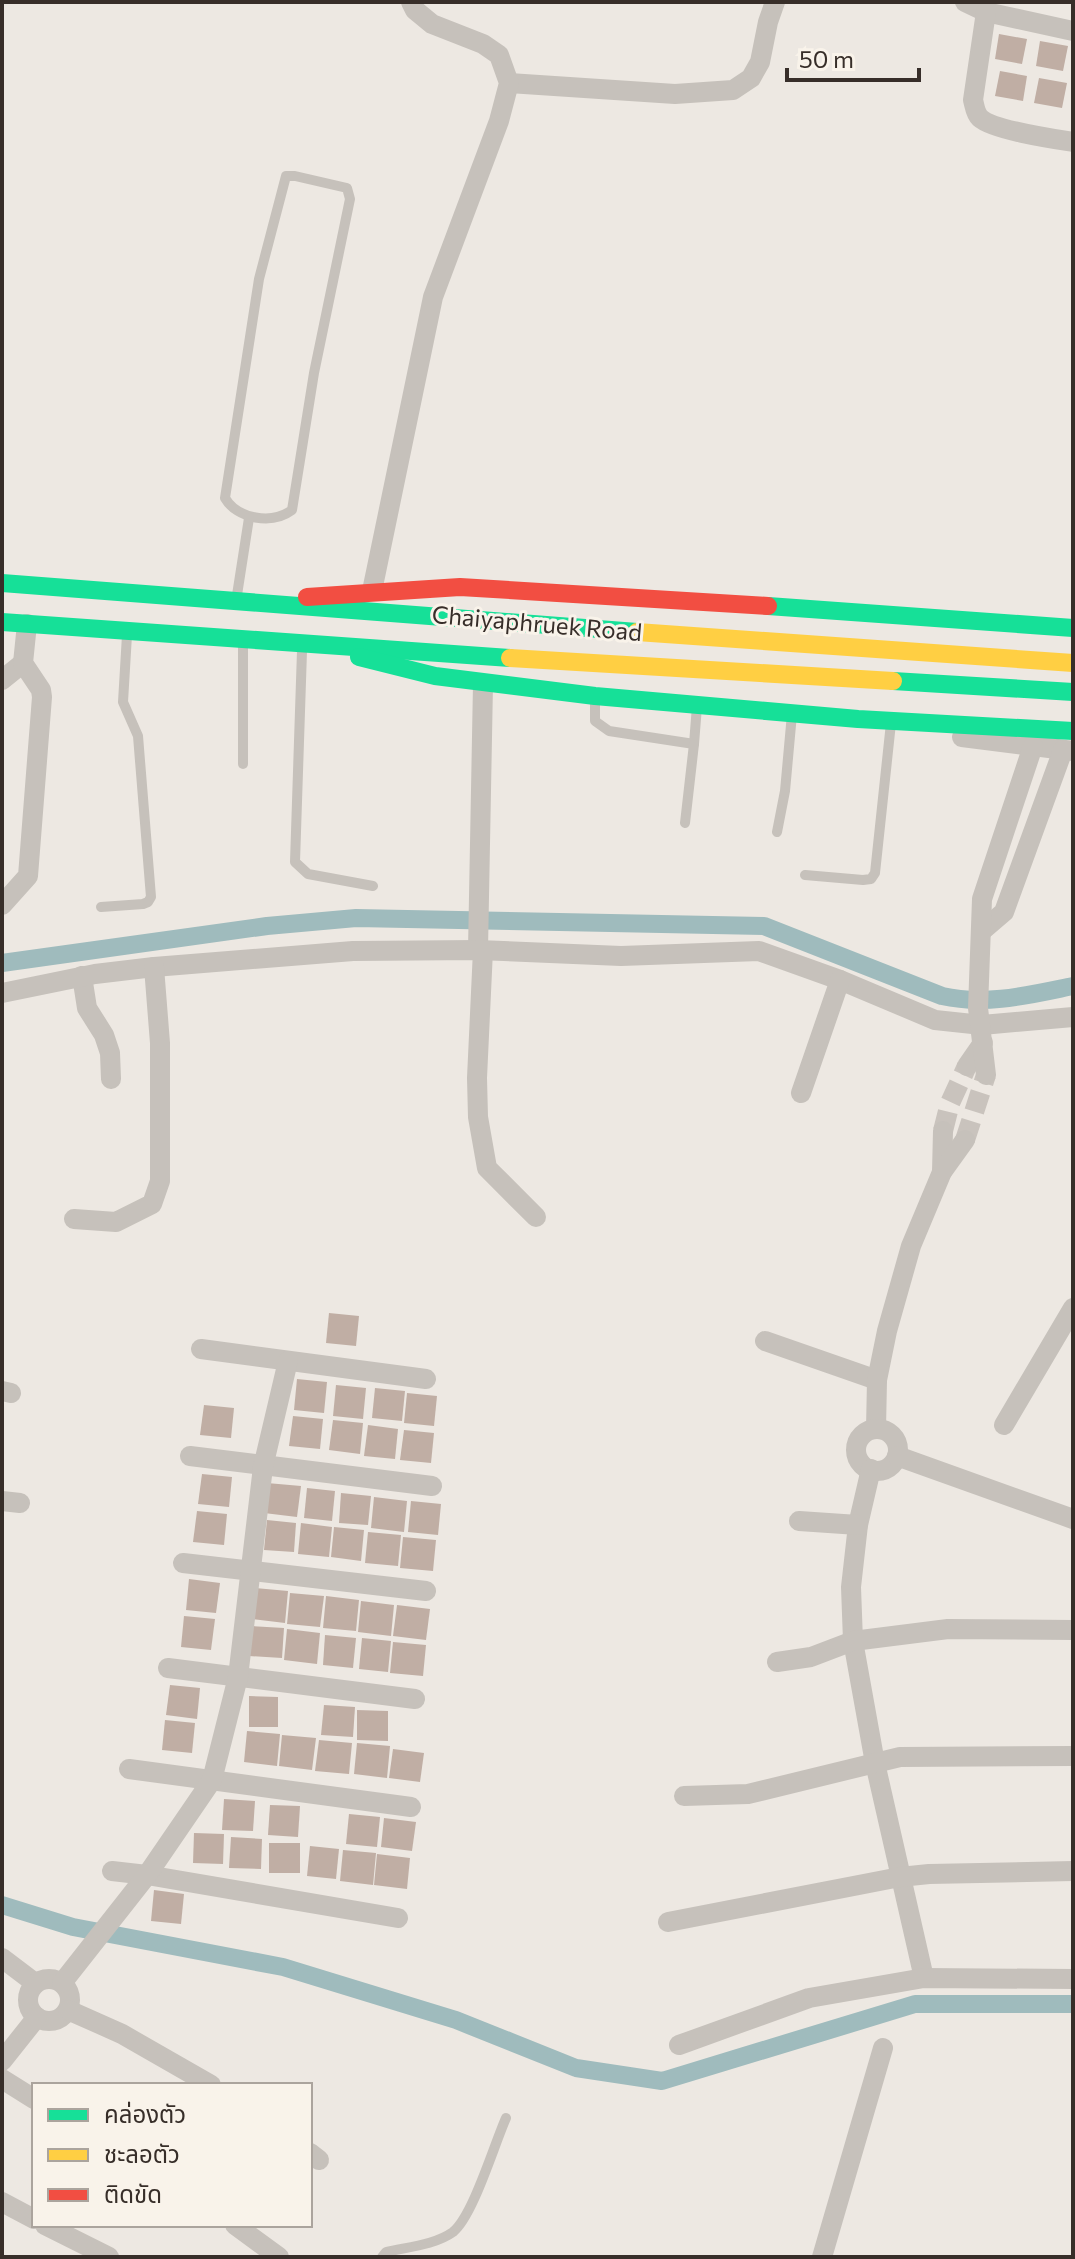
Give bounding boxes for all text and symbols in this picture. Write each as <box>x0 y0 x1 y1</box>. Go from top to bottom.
scale bar <box>787 32 919 82</box>
text: 50 m <box>799 44 854 73</box>
street label: Chaiyaphruek Road <box>431 599 643 646</box>
legend <box>32 2083 312 2227</box>
text: คล่องตัว <box>104 2099 186 2128</box>
text: ชะลอตัว <box>104 2139 180 2168</box>
text: ติดขัด <box>104 2179 162 2208</box>

